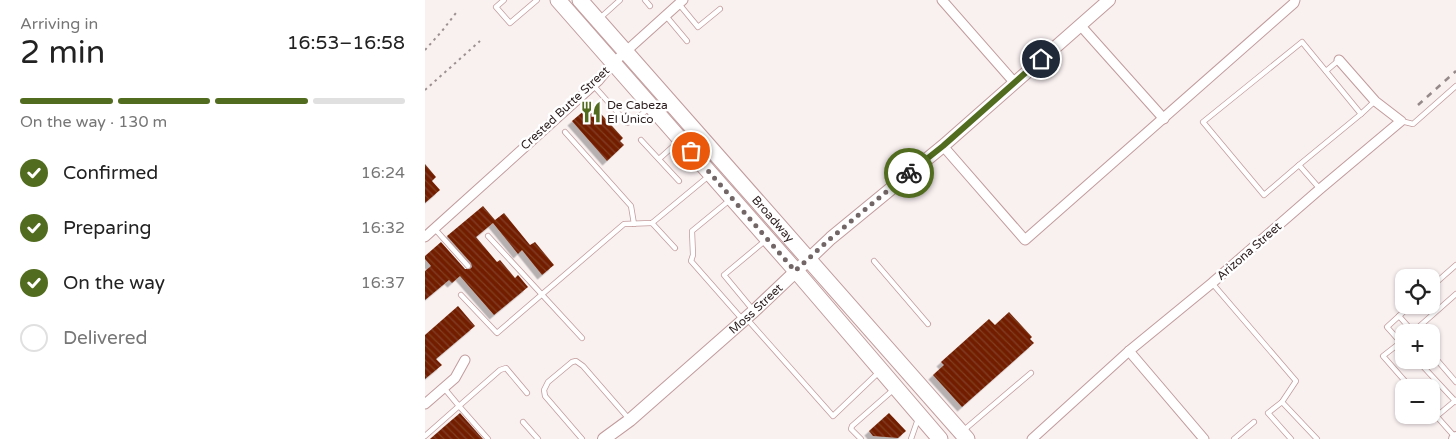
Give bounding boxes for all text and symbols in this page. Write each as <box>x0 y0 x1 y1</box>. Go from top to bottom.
text: Arriving in <box>20 14 98 34</box>
text: 16:53–16:58 <box>287 32 405 54</box>
text: 2 min <box>20 34 105 72</box>
pin <box>1020 38 1062 80</box>
icon: home <box>1027 45 1055 73</box>
street label: Crested Butte Street <box>518 63 612 153</box>
place label: De Cabeza El Único <box>607 98 668 126</box>
restaurant icon: De Cabeza El Único <box>578 99 604 125</box>
text: On the way · 130 m <box>20 112 167 132</box>
pin <box>670 130 712 172</box>
icon: bag <box>677 137 705 165</box>
courier <box>884 148 934 198</box>
icon: check <box>20 159 48 187</box>
icon: bike <box>895 159 923 187</box>
text: Confirmed <box>63 162 158 184</box>
text: 16:24 <box>361 163 405 183</box>
street label: Broadway <box>749 193 797 245</box>
icon: check <box>20 214 48 242</box>
text: Preparing <box>63 217 152 239</box>
text: 16:32 <box>361 218 405 238</box>
street label: Arizona Street <box>1214 219 1285 283</box>
icon: check <box>20 269 48 297</box>
map controls <box>1395 269 1440 424</box>
button: locate <box>1395 269 1440 314</box>
text: On the way <box>63 272 165 294</box>
text: 16:37 <box>361 273 405 293</box>
street label: Moss Street <box>726 280 786 337</box>
button: + <box>1395 324 1440 369</box>
text: Delivered <box>63 327 148 349</box>
button: − <box>1395 379 1440 424</box>

